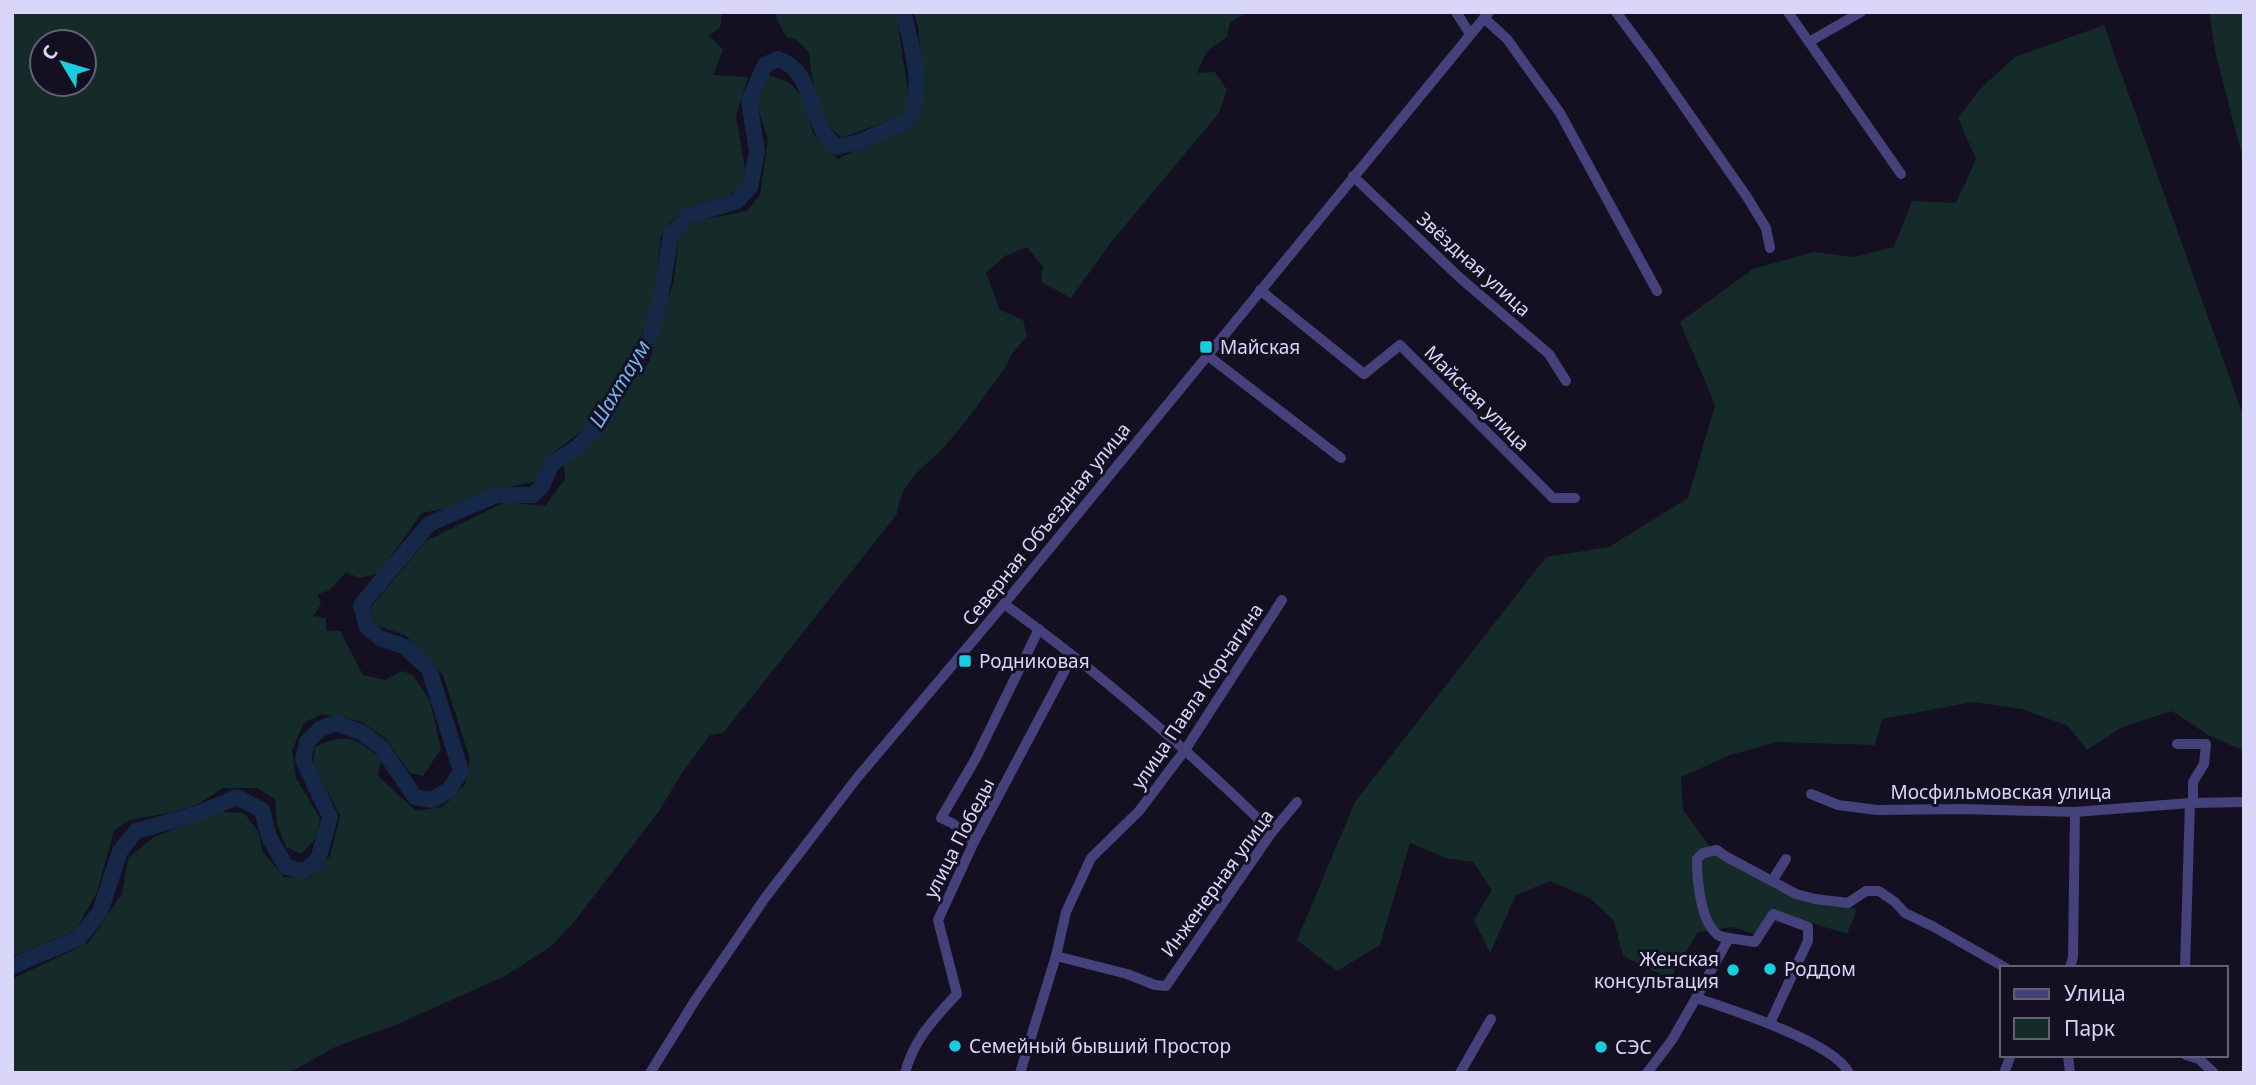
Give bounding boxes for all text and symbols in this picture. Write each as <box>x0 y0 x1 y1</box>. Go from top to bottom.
north arrow <box>28 28 98 98</box>
text: С <box>36 40 64 65</box>
street label: Звёздная улица <box>1411 206 1537 322</box>
water label: Шахтаум <box>582 334 656 432</box>
place label: Майская <box>1220 334 1300 360</box>
marker: Майская <box>1198 339 1214 355</box>
street label: Майская улица <box>1419 340 1535 456</box>
street label: Северная Объездная улица <box>956 417 1136 631</box>
street label: улица Павла Корчагина <box>1125 598 1269 794</box>
place label: Родниковая <box>979 648 1090 674</box>
marker: Родниковая <box>957 653 973 669</box>
street label: улица Победы <box>918 773 1000 903</box>
street label: Мосфильмовская улица <box>1890 779 2112 805</box>
street label: Инженерная улица <box>1155 804 1279 962</box>
place label: Женская консультация <box>1594 946 1719 994</box>
place label: Роддом <box>1784 956 1856 982</box>
marker: Роддом <box>1762 961 1778 977</box>
marker: Женская консультация <box>1725 962 1741 978</box>
legend <box>2000 966 2228 1057</box>
text: Улица <box>2064 979 2126 1007</box>
text: Парк <box>2064 1014 2115 1042</box>
place label: Семейный бывший Простор <box>969 1033 1231 1059</box>
place label: СЭС <box>1615 1034 1652 1060</box>
marker: Семейный бывший Простор <box>947 1038 963 1054</box>
marker: СЭС <box>1593 1039 1609 1055</box>

